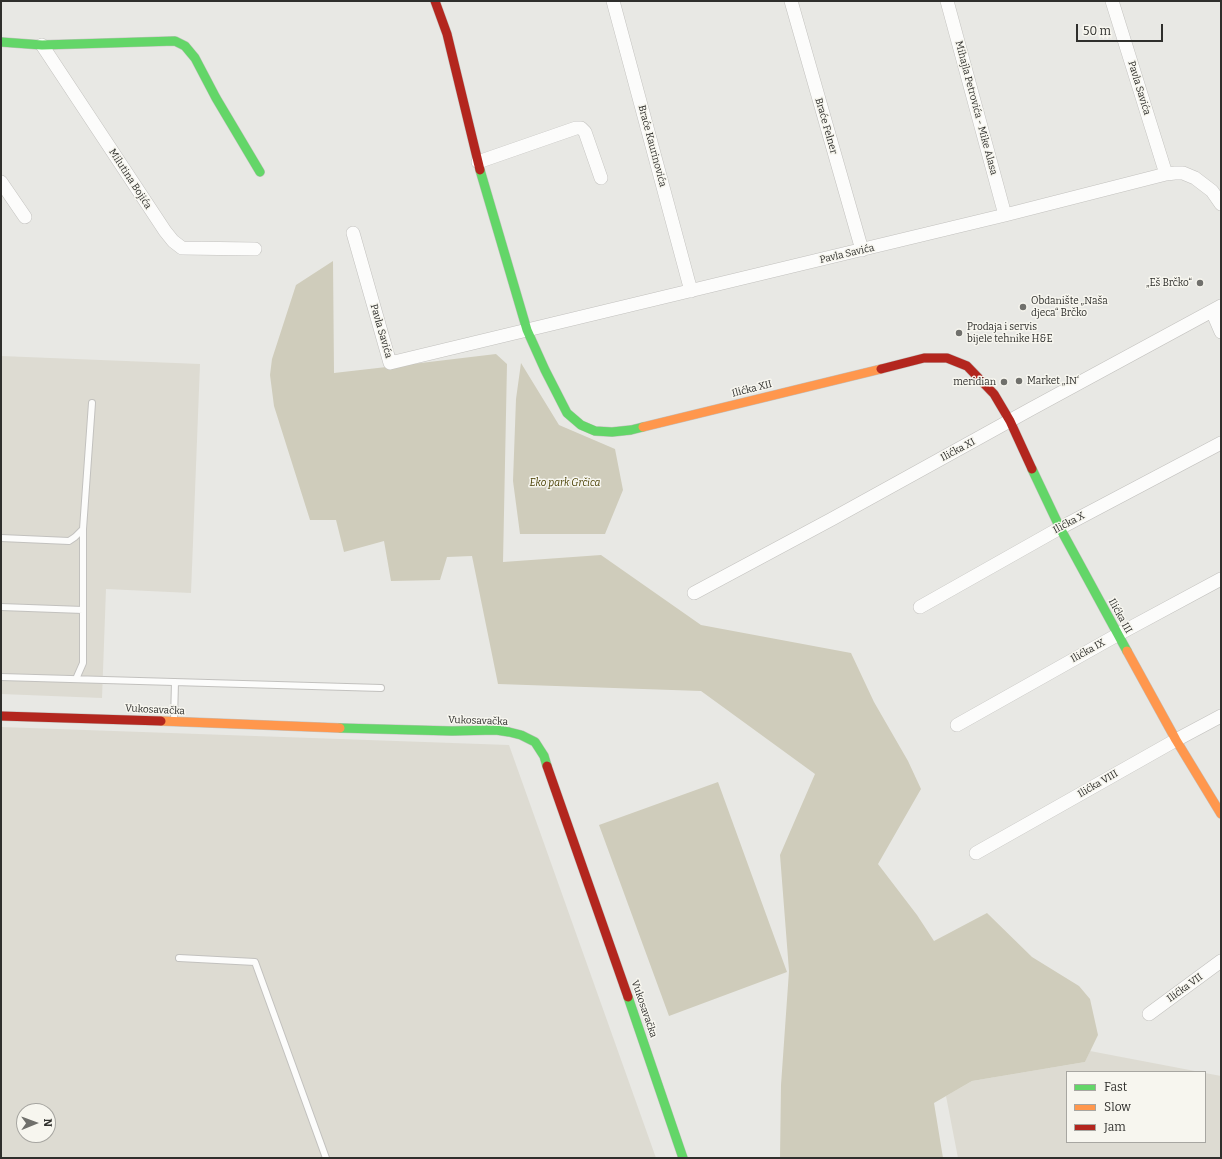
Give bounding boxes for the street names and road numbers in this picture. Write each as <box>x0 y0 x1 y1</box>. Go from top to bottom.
street label: Mihajla Petrovića - Mike Alasa <box>952 40 1000 176</box>
street label: Pavla Savića <box>1125 60 1153 116</box>
street label: Braće Felner <box>812 96 840 156</box>
street label: Braće Kaurinovića <box>635 104 669 188</box>
street label: Milutina Bojića <box>106 147 154 211</box>
street label: Pavla Savića <box>818 242 876 266</box>
street label: Pavla Savića <box>368 302 394 360</box>
street label: Ilićka XII <box>731 378 773 400</box>
street label: Ilićka XI <box>939 436 977 464</box>
street label: Ilićka X <box>1051 510 1087 536</box>
street label: Ilićka III <box>1106 597 1134 635</box>
street label: Ilićka IX <box>1069 637 1107 665</box>
street label: Vukosavačka <box>125 702 185 718</box>
street label: Vukosavačka <box>448 714 508 728</box>
street label: Ilićka VIII <box>1076 768 1120 800</box>
street label: Ilićka VII <box>1165 971 1205 1005</box>
street label: Vukosavačka <box>629 979 659 1039</box>

